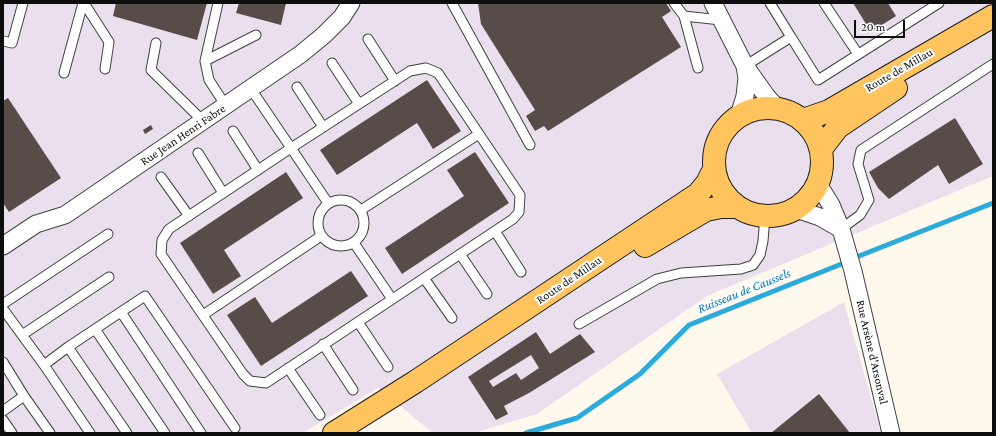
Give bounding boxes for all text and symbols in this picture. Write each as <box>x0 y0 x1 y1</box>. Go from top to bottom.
scale bar <box>856 12 907 38</box>
text: 20 m <box>861 20 885 34</box>
street label: Route de Millau <box>863 45 935 95</box>
street label: Rue Jean Henri Fabre <box>138 101 228 169</box>
street label: Route de Millau <box>534 253 604 307</box>
water label: Ruisseau de Caussels <box>695 265 793 317</box>
street label: Rue Arsène d'Arsonval <box>853 298 891 406</box>

